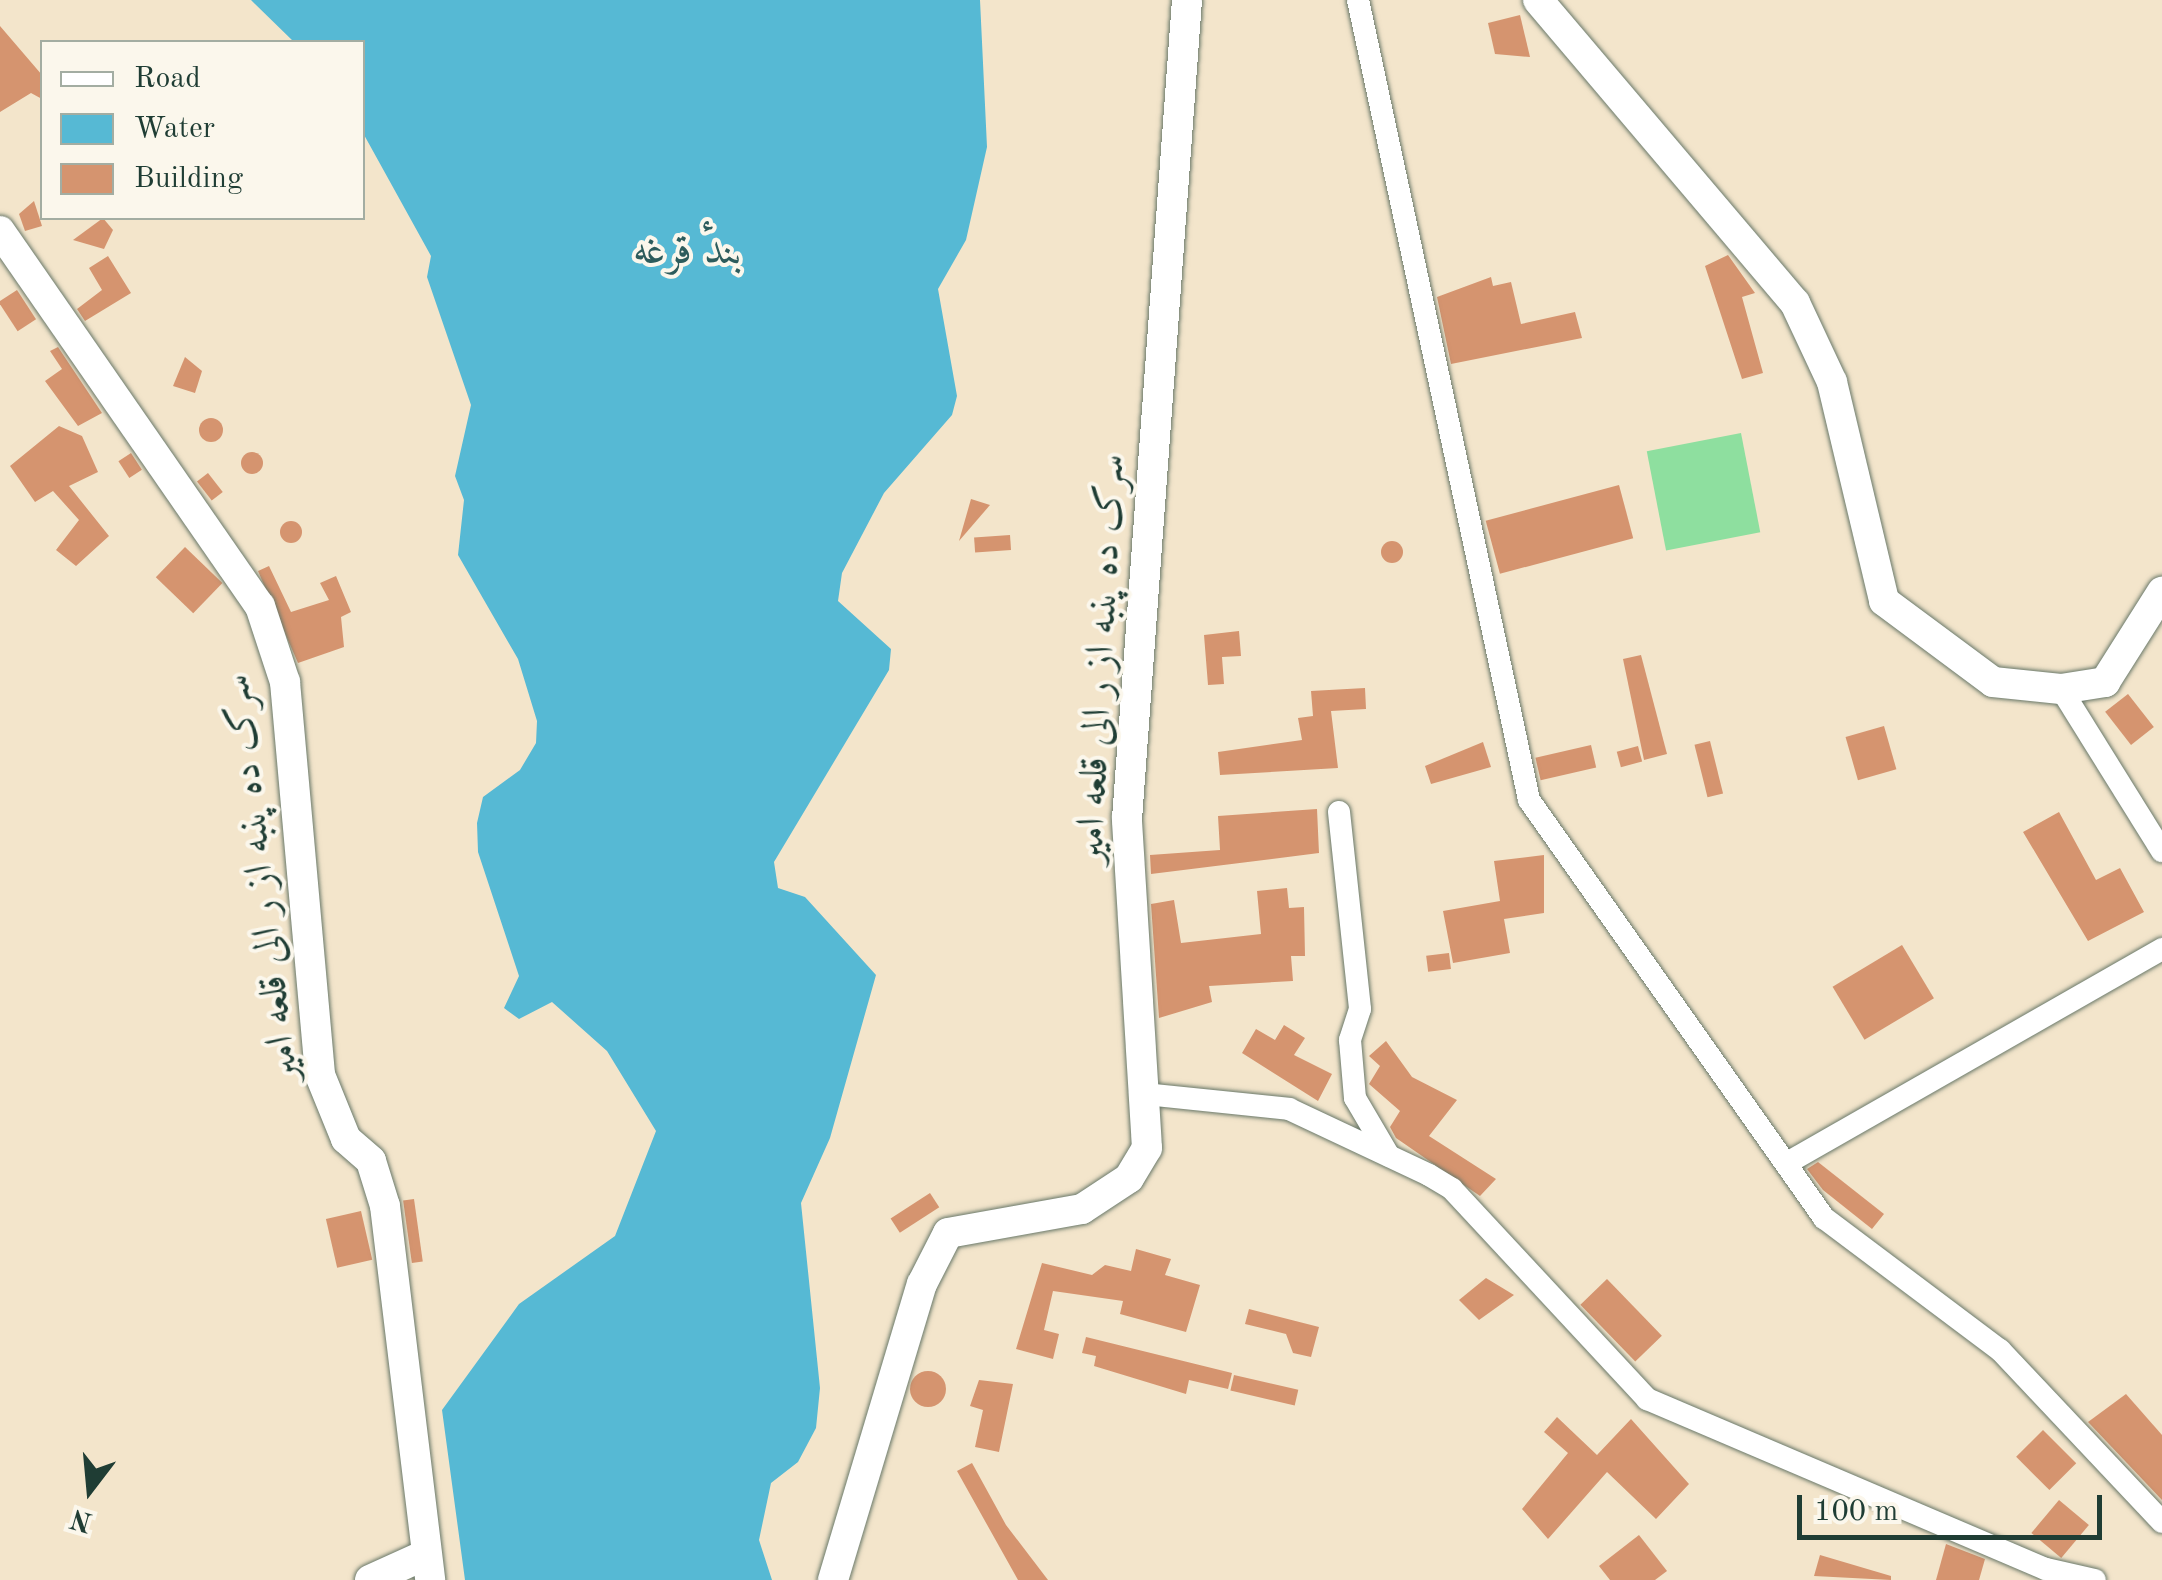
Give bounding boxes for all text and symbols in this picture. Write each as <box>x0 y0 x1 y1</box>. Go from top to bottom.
legend <box>40 40 365 220</box>
text: Road <box>134 64 201 94</box>
text: Water <box>134 114 215 144</box>
text: Building <box>134 164 243 194</box>
water label: بندٔ قرغه <box>634 227 742 277</box>
street label: سرک ده پنبه از ر الی قلعه امیر <box>1067 453 1137 865</box>
street label: سرک ده پنبه از ر الی قلعه امیر <box>213 672 311 1084</box>
north arrow <box>40 1440 140 1540</box>
scale bar <box>1802 1475 2107 1537</box>
text: 100 m <box>1814 1497 1898 1527</box>
text: N <box>68 1502 96 1535</box>

